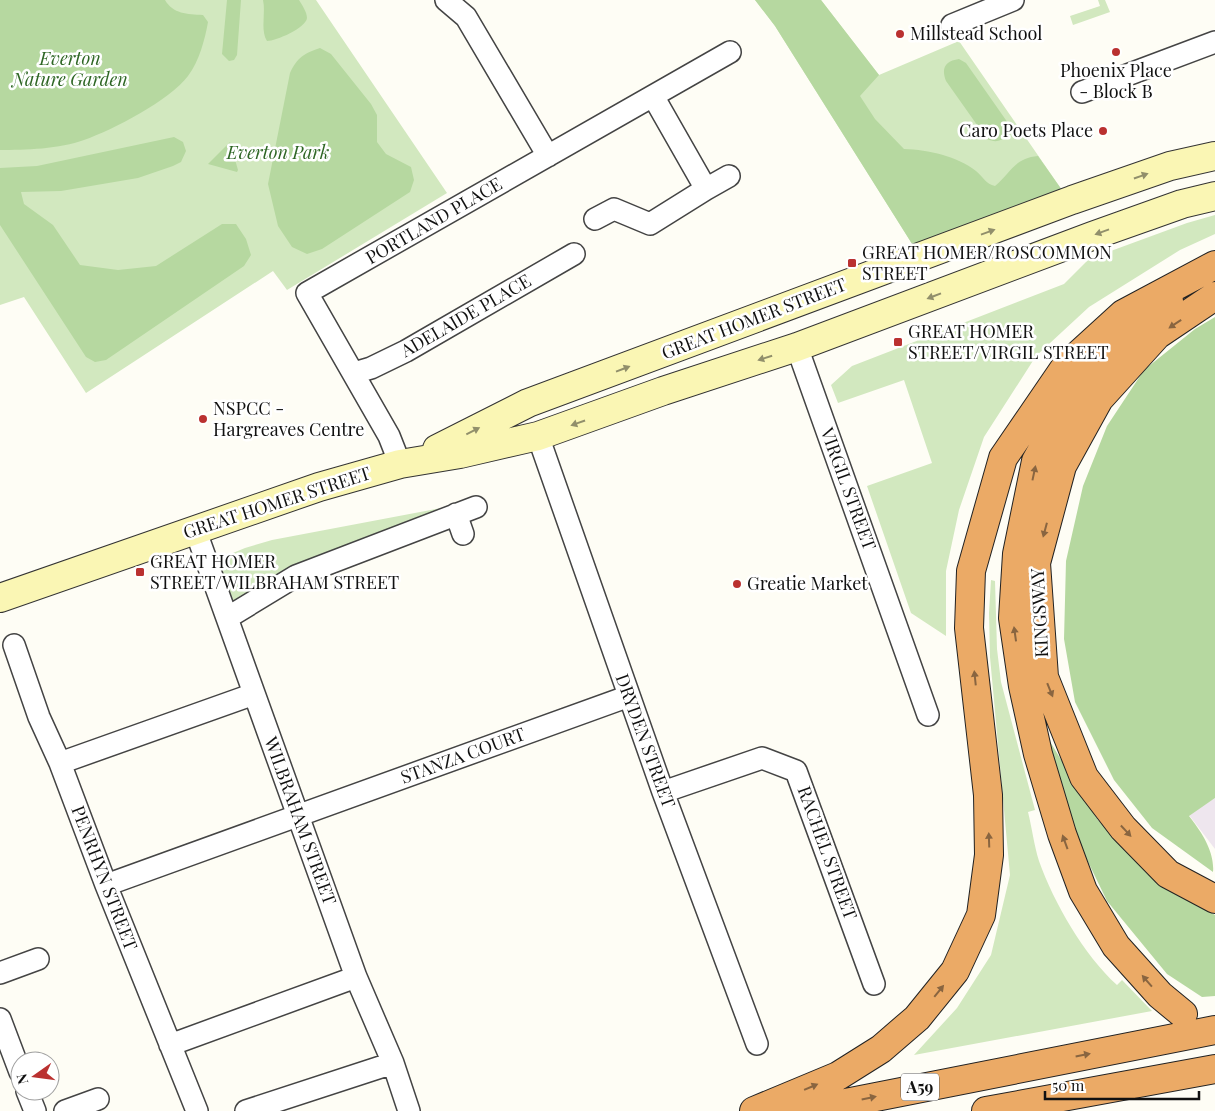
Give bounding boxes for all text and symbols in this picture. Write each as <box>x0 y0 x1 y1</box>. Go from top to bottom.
place label: Millstead School <box>910 21 1042 45</box>
marker: Millstead School <box>894 28 906 40</box>
park label: Everton Nature Garden <box>10 46 128 91</box>
marker: Phoenix Place - Block B <box>1110 46 1122 58</box>
place label: Phoenix Place - Block B <box>1060 58 1172 103</box>
place label: Caro Poets Place <box>959 118 1093 142</box>
marker: Caro Poets Place <box>1097 125 1109 137</box>
park label: Everton Park <box>226 140 329 164</box>
street label: PORTLAND PLACE <box>361 171 506 269</box>
one-way arrow <box>1133 172 1148 179</box>
one-way arrow <box>981 228 996 236</box>
one-way arrow <box>1094 228 1109 236</box>
place label: GREAT HOMER/ROSCOMMON STREET <box>862 240 1112 285</box>
marker: GREAT HOMER/ROSCOMMON STREET <box>846 257 858 269</box>
street label: ADELAIDE PLACE <box>395 268 535 363</box>
street label: GREAT HOMER STREET <box>658 272 849 364</box>
one-way arrow <box>926 292 941 300</box>
place label: GREAT HOMER STREET/VIRGIL STREET <box>908 319 1109 364</box>
one-way arrow <box>1168 319 1181 329</box>
marker: GREAT HOMER STREET/VIRGIL STREET <box>892 336 904 348</box>
one-way arrow <box>757 354 772 362</box>
one-way arrow <box>615 365 630 372</box>
place label: NSPCC - Hargreaves Centre <box>213 396 364 441</box>
marker: NSPCC - Hargreaves Centre <box>197 413 209 425</box>
one-way arrow <box>571 419 586 427</box>
street label: VIRGIL STREET <box>815 423 882 553</box>
one-way arrow <box>466 427 480 435</box>
street label: GREAT HOMER STREET <box>180 460 374 544</box>
one-way arrow <box>1030 465 1038 481</box>
one-way arrow <box>1041 523 1049 538</box>
place label: GREAT HOMER STREET/WILBRAHAM STREET <box>150 549 399 594</box>
marker: GREAT HOMER STREET/WILBRAHAM STREET <box>134 566 146 578</box>
street label: KINGSWAY <box>1025 568 1053 658</box>
place label: Greatie Market <box>747 571 868 595</box>
marker: Greatie Market <box>731 578 743 590</box>
one-way arrow <box>1011 625 1019 641</box>
street label: DRYDEN STREET <box>611 670 681 811</box>
one-way arrow <box>971 670 979 686</box>
one-way arrow <box>1046 683 1054 697</box>
street label: STANZA COURT <box>397 721 528 789</box>
street label: WILBRAHAM STREET <box>259 732 343 908</box>
street label: RACHEL STREET <box>793 783 863 923</box>
street label: PENRHYN STREET <box>66 802 144 953</box>
one-way arrow <box>1120 825 1132 837</box>
one-way arrow <box>985 832 993 848</box>
one-way arrow <box>1061 835 1068 850</box>
one-way arrow <box>1141 975 1153 987</box>
one-way arrow <box>934 984 945 997</box>
one-way arrow <box>1076 1050 1092 1058</box>
north arrow <box>10 1051 60 1101</box>
scale bar <box>1045 1068 1199 1100</box>
text: N <box>11 1072 32 1086</box>
road number: A59 <box>901 1074 939 1100</box>
text: 50 m <box>1052 1075 1085 1095</box>
one-way arrow <box>804 1083 819 1091</box>
one-way arrow <box>862 1094 877 1102</box>

